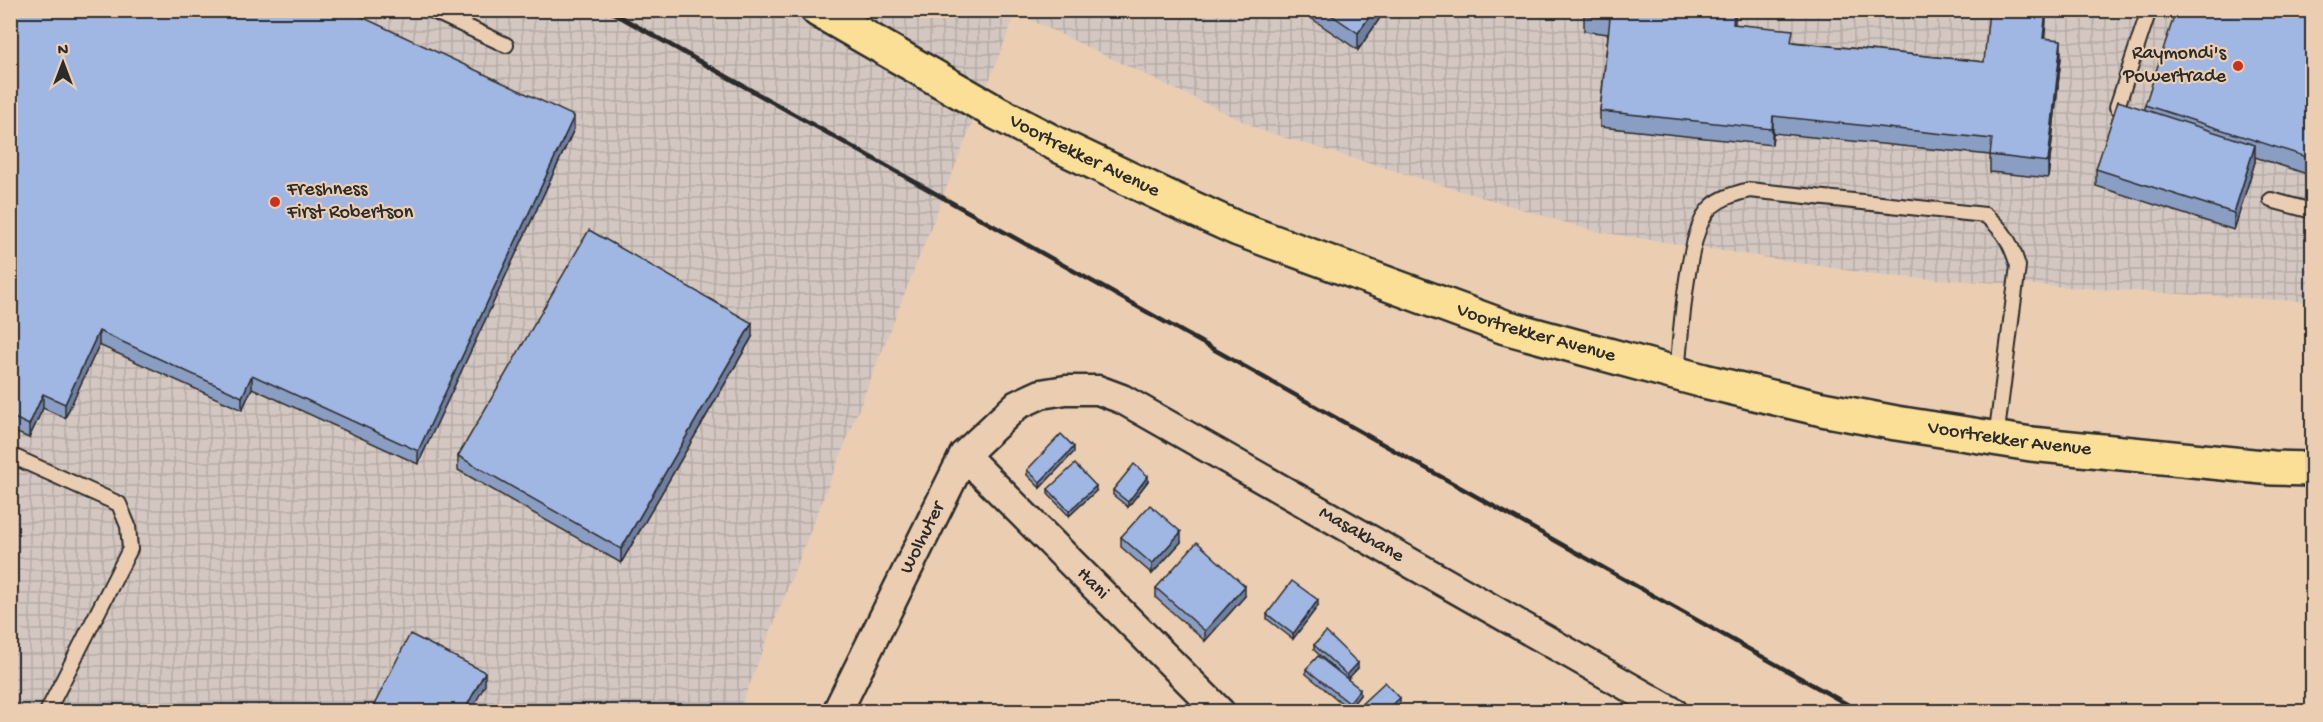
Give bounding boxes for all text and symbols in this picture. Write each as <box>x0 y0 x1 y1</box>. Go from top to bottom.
north arrow <box>33 33 93 93</box>
text: N <box>58 42 69 61</box>
place label: Raymondi's Powertrade <box>2122 43 2227 89</box>
marker: Raymondi's Powertrade <box>2231 59 2245 73</box>
street label: Voortrekker Avenue <box>1004 109 1164 203</box>
place label: Freshness First Robertson <box>286 179 414 225</box>
marker: Freshness First Robertson <box>268 195 282 209</box>
street label: Voortrekker Avenue <box>1452 298 1619 368</box>
street label: Voortrekker Avenue <box>1925 416 2093 461</box>
street label: Wolhuter <box>895 497 951 578</box>
street label: Masakhane <box>1315 502 1408 568</box>
street label: Hani <box>1071 563 1113 605</box>

